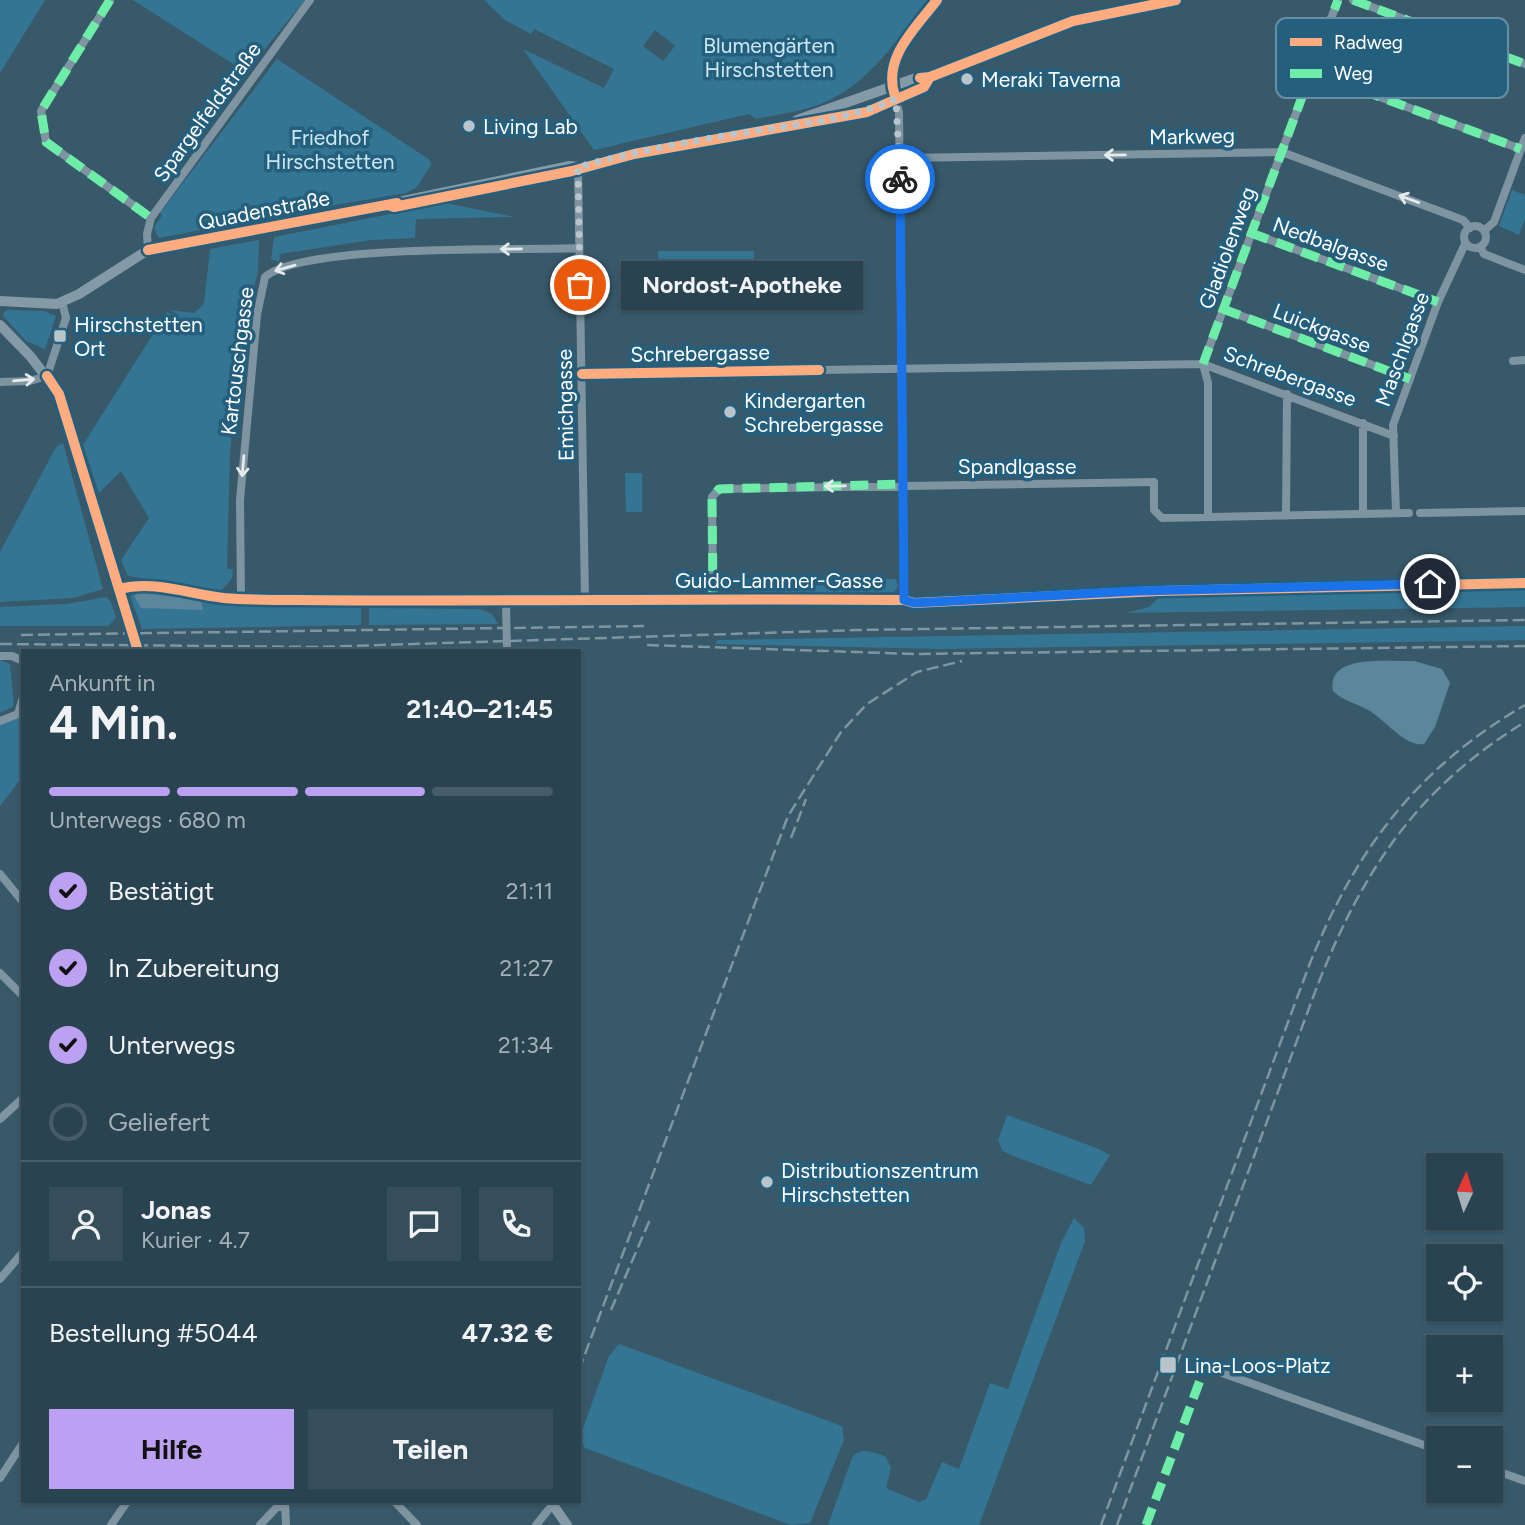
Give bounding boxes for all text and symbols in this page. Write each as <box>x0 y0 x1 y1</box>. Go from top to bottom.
legend <box>1276 18 1508 98</box>
text: Radweg <box>1334 31 1403 54</box>
park label: Blumengärten Hirschstetten <box>703 33 835 82</box>
street label: Spargelfeldstraße <box>148 37 266 187</box>
text: Weg <box>1334 62 1373 85</box>
place label: Meraki Taverna <box>981 67 1121 92</box>
marker: Meraki Taverna <box>959 71 975 87</box>
place label: Living Lab <box>483 114 578 139</box>
marker: Living Lab <box>461 118 477 134</box>
street label: Markweg <box>1149 123 1235 149</box>
park label: Friedhof Hirschstetten <box>266 125 394 174</box>
courier <box>865 144 935 214</box>
one-way arrow <box>1104 148 1127 162</box>
icon: bike <box>881 160 919 198</box>
street label: Gladiolenweg <box>1193 183 1261 313</box>
street label: Quadenstraße <box>196 185 332 235</box>
one-way arrow <box>1399 192 1421 205</box>
street label: Nedbalgasse <box>1270 211 1392 277</box>
one-way arrow <box>499 243 522 256</box>
pin <box>550 255 610 315</box>
callout: Nordost-Apotheke <box>622 260 864 310</box>
one-way arrow <box>274 262 296 275</box>
icon: bag <box>561 266 599 304</box>
text: Nordost-Apotheke <box>642 271 842 299</box>
street label: Kartouschgasse <box>216 285 258 437</box>
street label: Maschlgasse <box>1370 288 1434 410</box>
street label: Luickgasse <box>1269 298 1375 358</box>
place label: Hirschstetten Ort <box>74 312 203 361</box>
marker: Hirschstetten Ort <box>52 328 68 344</box>
street label: Schrebergasse <box>630 339 770 367</box>
street label: Schrebergasse <box>1220 340 1360 412</box>
street label: Emichgasse <box>552 349 578 461</box>
one-way arrow <box>12 373 35 386</box>
place label: Kindergarten Schrebergasse <box>744 388 883 437</box>
marker: Kindergarten Schrebergasse <box>722 404 738 420</box>
one-way arrow <box>236 454 249 477</box>
street label: Spandlgasse <box>958 454 1076 479</box>
one-way arrow <box>824 479 847 493</box>
pin <box>1400 554 1460 614</box>
icon: home <box>1411 565 1449 603</box>
street label: Guido-Lammer-Gasse <box>675 568 883 593</box>
text: Ankunft in <box>49 669 155 697</box>
text: 21:40–21:45 <box>406 693 553 725</box>
text: 4 Min. <box>49 695 178 751</box>
text: Unterwegs · 680 m <box>49 806 246 834</box>
icon: check <box>49 872 87 910</box>
text: Bestätigt <box>108 875 214 907</box>
text: 21:11 <box>506 877 553 905</box>
icon: check <box>49 949 87 987</box>
text: In Zubereitung <box>108 952 280 984</box>
text: 21:27 <box>500 954 553 982</box>
icon: check <box>49 1026 87 1064</box>
text: Unterwegs <box>108 1029 235 1061</box>
text: 21:34 <box>498 1031 553 1059</box>
text: Geliefert <box>108 1106 210 1138</box>
north arrow <box>1426 1153 1503 1230</box>
map controls <box>1426 1153 1503 1503</box>
place label: Distributionszentrum Hirschstetten <box>781 1158 979 1207</box>
marker: Distributionszentrum Hirschstetten <box>759 1174 775 1190</box>
button: person <box>49 1187 123 1261</box>
button: chat <box>387 1187 461 1261</box>
button: phone <box>479 1187 553 1261</box>
text: Jonas <box>141 1194 211 1226</box>
text: Kurier · 4.7 <box>141 1226 250 1254</box>
button: locate <box>1426 1244 1503 1321</box>
text: Bestellung #5044 <box>49 1317 258 1349</box>
text: 47.32 € <box>462 1317 553 1349</box>
button: + <box>1426 1335 1503 1412</box>
place label: Lina-Loos-Platz <box>1184 1353 1331 1378</box>
marker: Lina-Loos-Platz <box>1158 1355 1178 1375</box>
button: Hilfe <box>49 1409 294 1489</box>
button: Teilen <box>308 1409 553 1489</box>
button: − <box>1426 1426 1503 1503</box>

